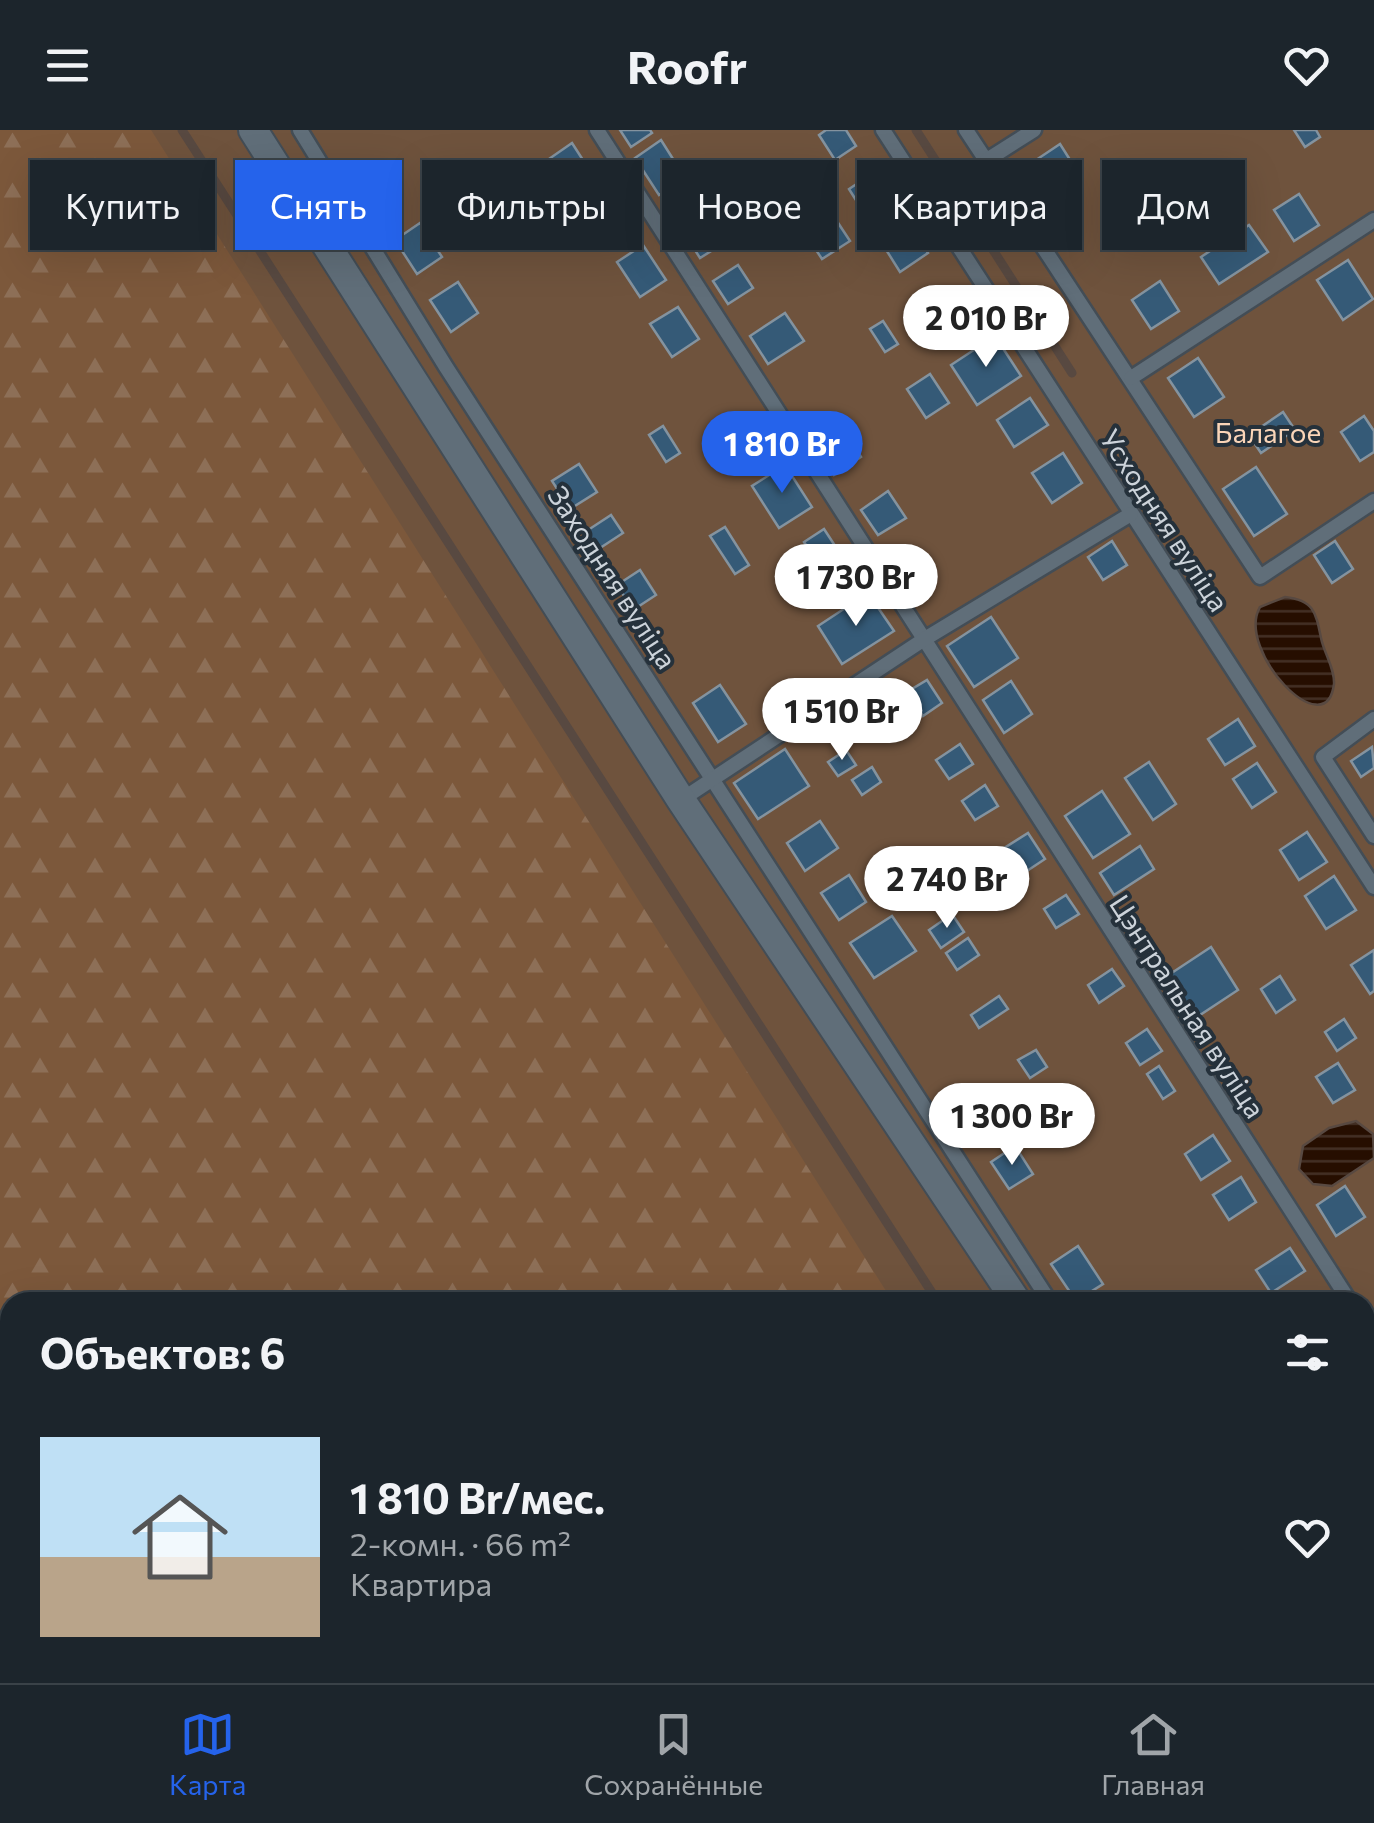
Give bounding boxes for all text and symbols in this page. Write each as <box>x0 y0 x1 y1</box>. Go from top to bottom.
icon: menu <box>40 38 95 93</box>
text: Roofr <box>627 38 747 93</box>
icon: heart <box>1279 38 1334 93</box>
chip: Купить <box>30 160 215 250</box>
chip: Снять <box>235 160 402 250</box>
chip: Фильтры <box>422 160 642 250</box>
chip: Новое <box>662 160 837 250</box>
chip: Квартира <box>857 160 1082 250</box>
chip: Дом <box>1102 160 1245 250</box>
pin: 2 010 Br <box>883 285 1089 370</box>
text: 2 010 Br <box>925 297 1047 337</box>
pin: 1 810 Br <box>679 411 885 496</box>
park label: Балагое <box>1215 415 1321 449</box>
street label: Усходняя вуліца <box>1093 422 1237 618</box>
text: 1 810 Br <box>724 423 840 463</box>
street label: Заходняя вуліца <box>541 479 685 675</box>
pin: 1 730 Br <box>753 544 959 629</box>
text: 1 730 Br <box>797 556 915 596</box>
pin: 1 510 Br <box>739 678 945 763</box>
text: 1 510 Br <box>784 690 900 730</box>
pin: 2 740 Br <box>844 846 1050 931</box>
text: 2 740 Br <box>886 858 1008 898</box>
street label: Цэнтральная вуліца <box>1103 888 1273 1124</box>
pin: 1 300 Br <box>909 1083 1115 1168</box>
text: 1 300 Br <box>951 1095 1073 1135</box>
icon: filters <box>1280 1325 1335 1380</box>
text: Объектов: 6 <box>40 1326 285 1378</box>
text: 1 810 Br/мес. <box>350 1471 605 1523</box>
icon: home <box>120 1477 240 1597</box>
icon: heart <box>1280 1510 1335 1565</box>
text: 2-комн. · 66 m² <box>350 1523 571 1563</box>
text: Квартира <box>350 1563 492 1603</box>
tab: Карта <box>169 1707 246 1801</box>
tab: Сохранённые <box>584 1707 763 1801</box>
tab: Главная <box>1101 1707 1205 1801</box>

